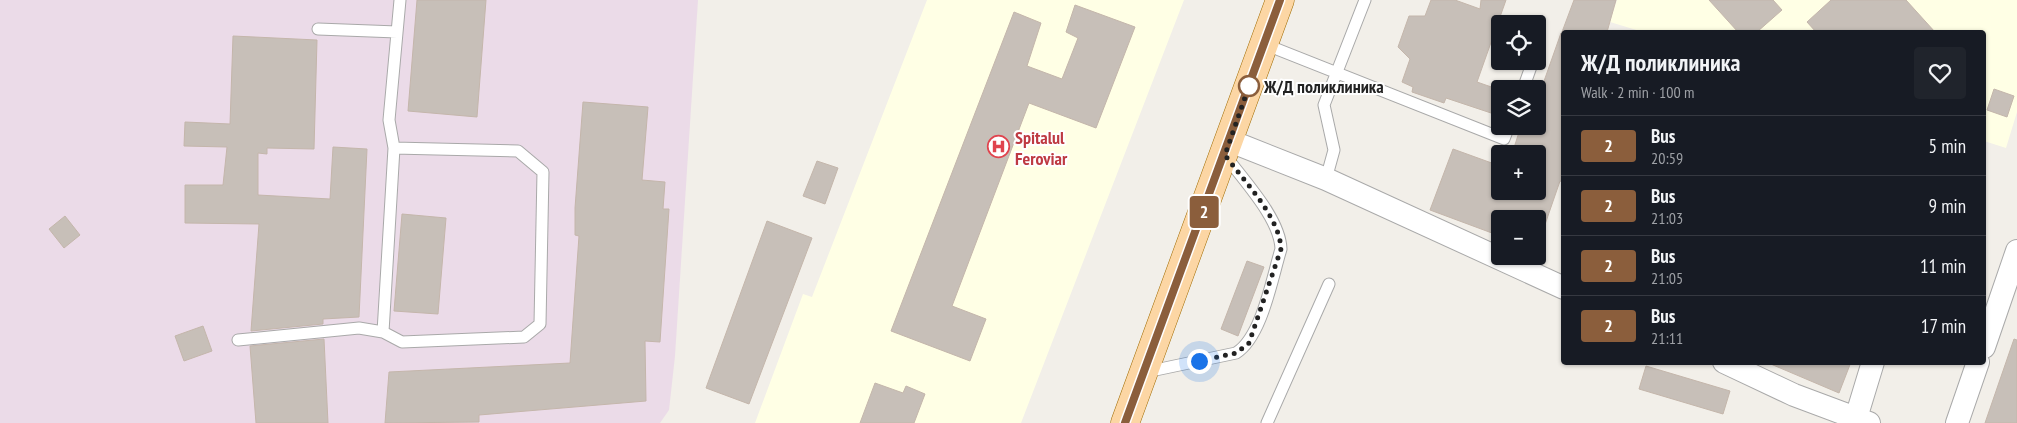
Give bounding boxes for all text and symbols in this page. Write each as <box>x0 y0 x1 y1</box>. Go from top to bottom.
map controls <box>1491 15 1546 265</box>
button: locate <box>1491 15 1546 70</box>
text: Ж/Д поликлиника <box>1581 47 1740 78</box>
button: heart <box>1914 47 1966 99</box>
marker: Ж/Д поликлиника <box>1238 75 1260 97</box>
place label: Ж/Д поликлиника <box>1263 75 1384 98</box>
button: layers <box>1491 80 1546 135</box>
text: Walk · 2 min · 100 m <box>1581 82 1694 102</box>
text: Bus <box>1651 124 1675 148</box>
place label: Spitalul Feroviar <box>1015 126 1068 170</box>
text: 2 <box>1604 134 1613 157</box>
text: 5 min <box>1929 134 1966 158</box>
hospital icon: Spitalul Feroviar <box>987 135 1011 159</box>
button: + <box>1491 145 1546 200</box>
text: 20:59 <box>1651 148 1683 168</box>
text: Bus <box>1651 184 1675 208</box>
text: 2 <box>1604 194 1613 217</box>
text: 9 min <box>1929 194 1966 218</box>
line badge: 2 <box>1188 196 1220 228</box>
text: 2 <box>1200 200 1208 223</box>
text: 21:03 <box>1651 208 1683 228</box>
button: − <box>1491 210 1546 265</box>
text: Bus <box>1651 244 1675 268</box>
text: 2 <box>1604 254 1613 277</box>
text: 11 min <box>1920 254 1966 278</box>
text: 21:05 <box>1651 268 1683 288</box>
text: Bus <box>1651 304 1675 328</box>
text: 2 <box>1604 314 1613 337</box>
text: 17 min <box>1921 314 1966 338</box>
text: 21:11 <box>1651 328 1683 348</box>
your location <box>1187 349 1212 374</box>

